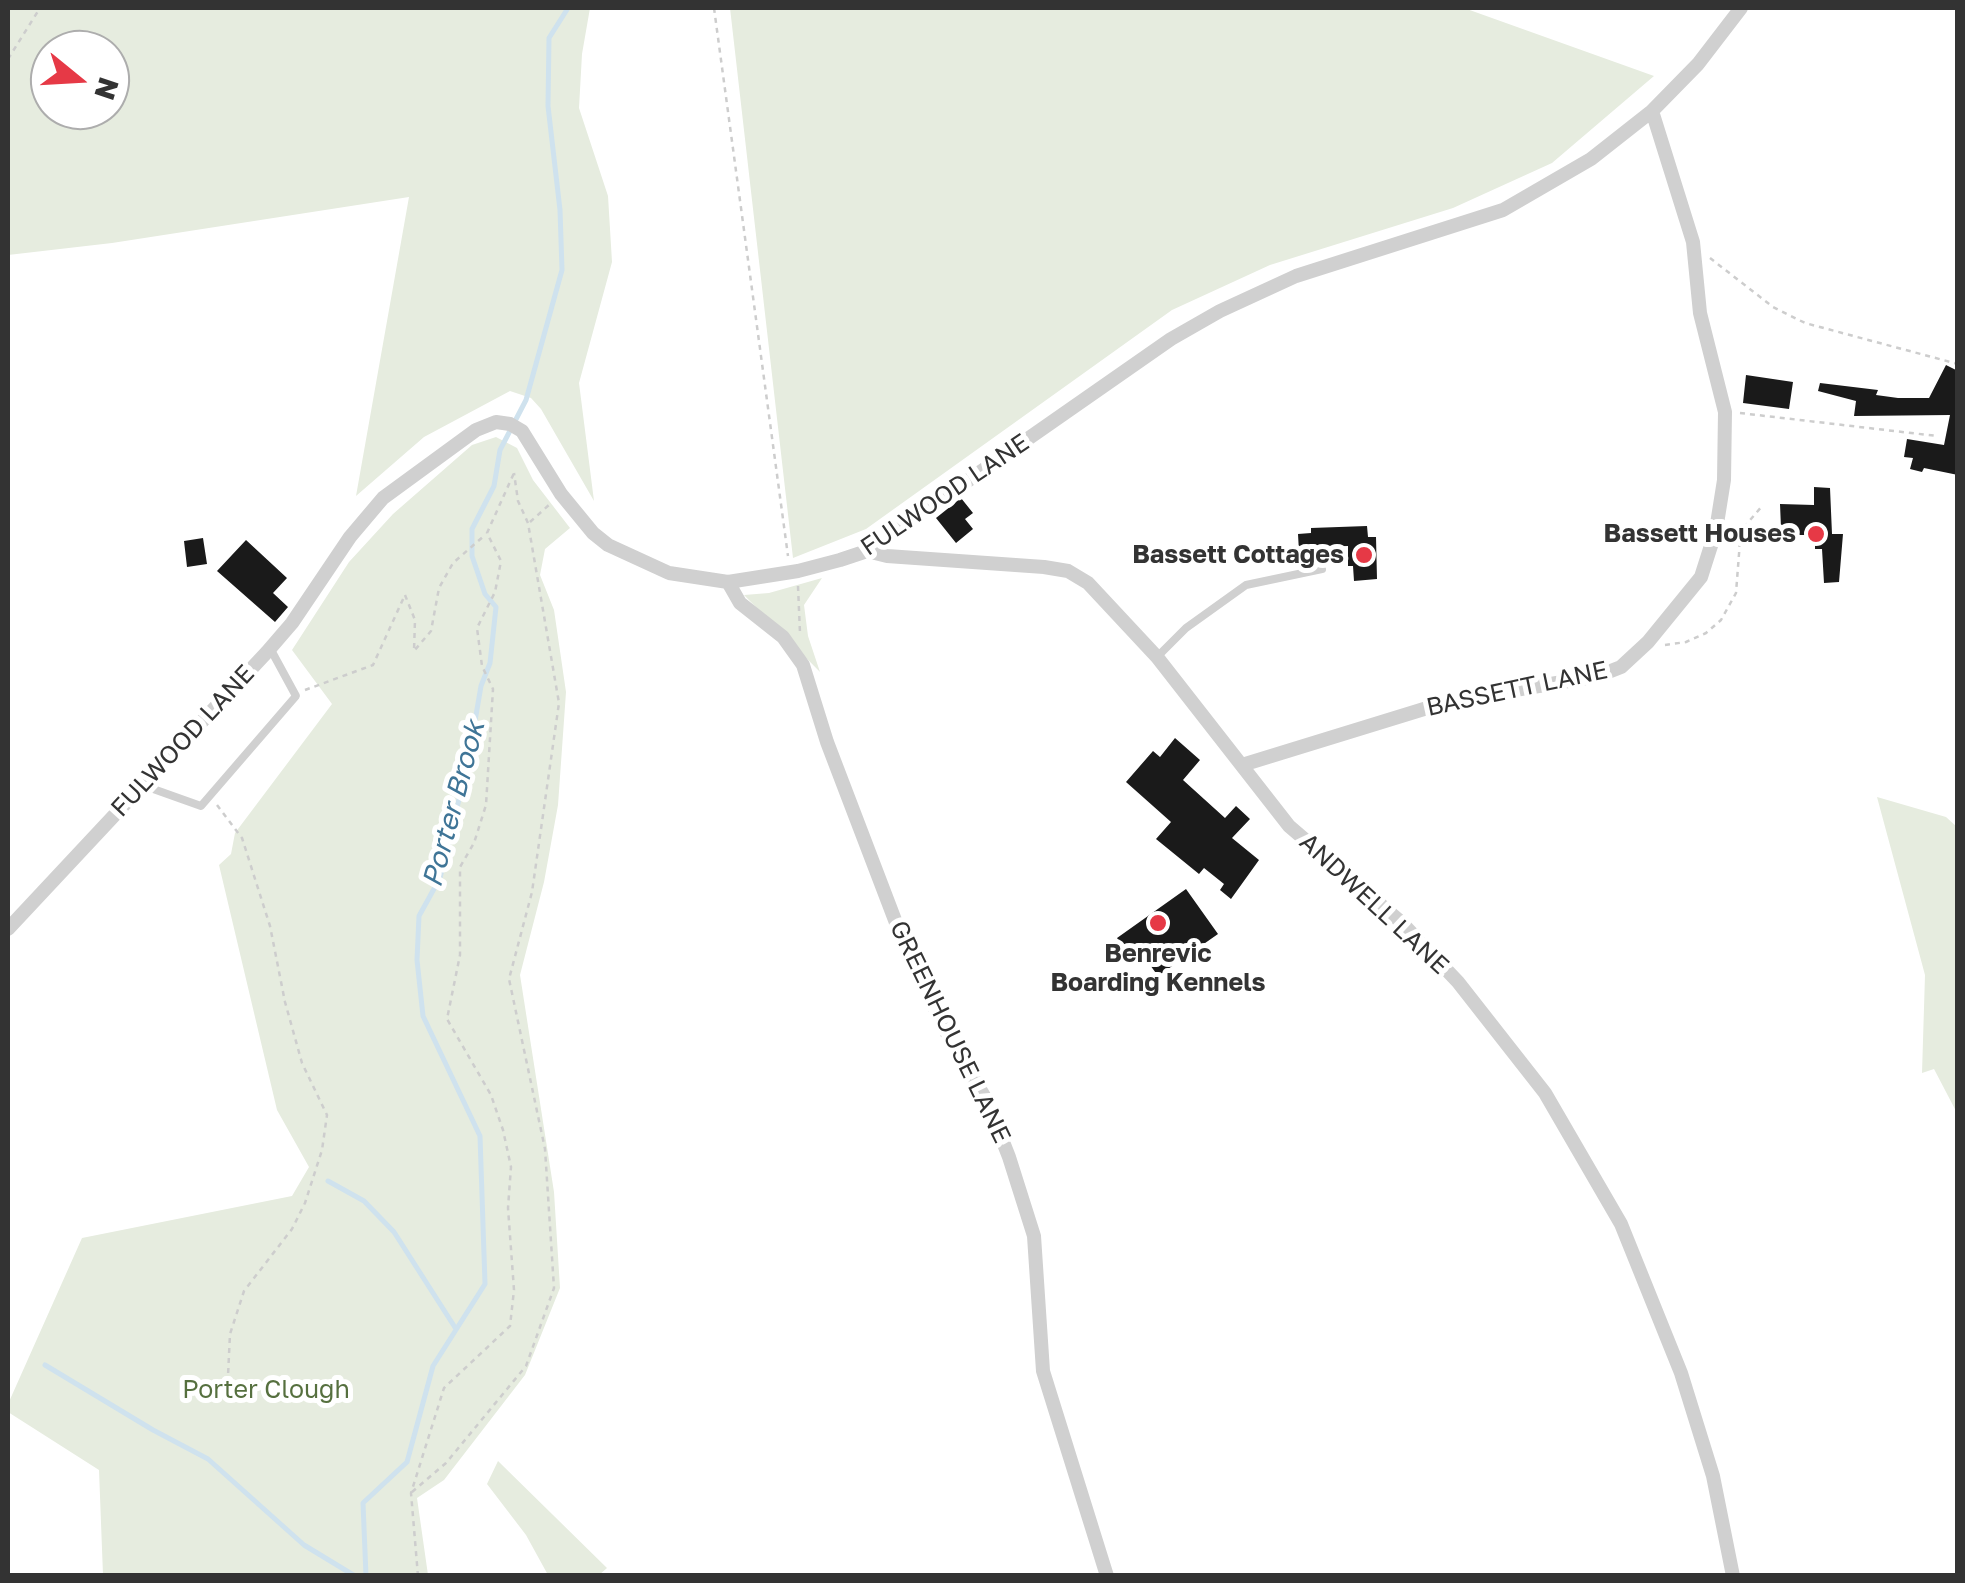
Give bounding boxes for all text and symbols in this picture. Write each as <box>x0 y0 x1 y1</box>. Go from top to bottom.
north arrow <box>30 30 130 130</box>
text: N <box>88 74 126 104</box>
street label: FULWOOD LANE <box>855 428 1035 562</box>
place label: Bassett Houses <box>1604 519 1796 549</box>
marker: Bassett Houses <box>1805 523 1827 545</box>
place label: Bassett Cottages <box>1132 540 1344 570</box>
marker: Bassett Cottages <box>1353 544 1375 566</box>
street label: BASSETT LANE <box>1424 655 1610 723</box>
street label: FULWOOD LANE <box>105 659 261 823</box>
water label: Porter Brook <box>416 717 492 891</box>
street label: ANDWELL LANE <box>1293 827 1455 981</box>
marker: Benrevic Boarding Kennels <box>1147 912 1169 934</box>
street label: GREENHOUSE LANE <box>883 916 1017 1148</box>
place label: Benrevic Boarding Kennels <box>1050 939 1266 998</box>
park label: Porter Clough <box>182 1375 350 1405</box>

